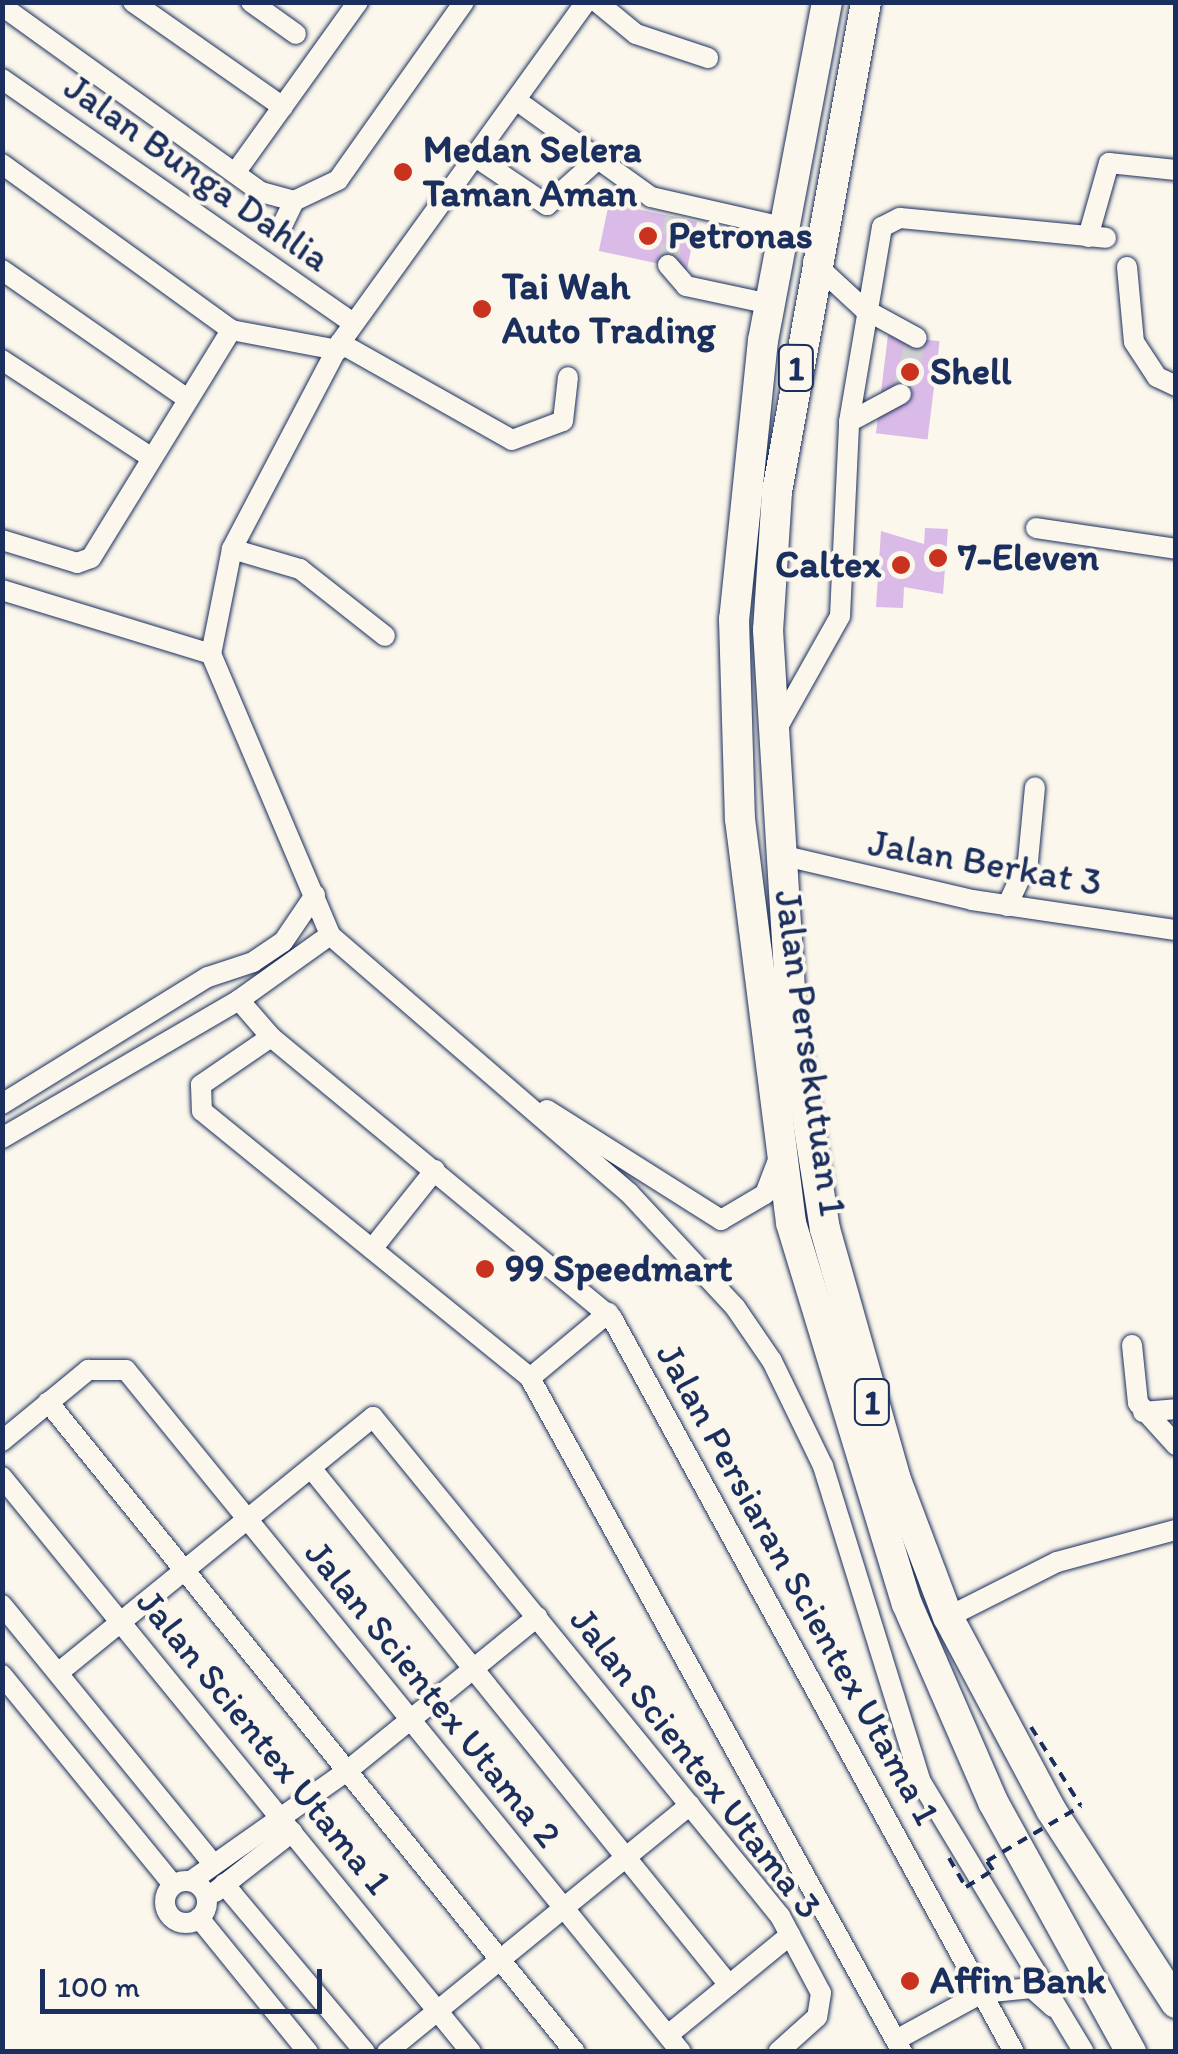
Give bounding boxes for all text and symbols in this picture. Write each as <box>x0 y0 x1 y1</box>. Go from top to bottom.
street label: Jalan Bunga Dahlia <box>55 64 339 282</box>
place label: Medan Selera Taman Aman <box>423 127 642 216</box>
marker: Medan Selera Taman Aman <box>392 161 414 183</box>
place label: Petronas <box>668 213 813 259</box>
marker: Petronas <box>637 225 659 247</box>
place label: Tai Wah Auto Trading <box>502 264 714 353</box>
marker: Tai Wah Auto Trading <box>471 298 493 320</box>
road number: 1 <box>776 338 816 398</box>
place label: Shell <box>930 349 1011 395</box>
marker: Shell <box>899 361 921 383</box>
place label: 7-Eleven <box>958 535 1099 581</box>
place label: Caltex <box>775 542 881 588</box>
marker: 7-Eleven <box>927 547 949 569</box>
marker: Caltex <box>890 554 912 576</box>
street label: Jalan Berkat 3 <box>865 820 1105 906</box>
street label: Jalan Persekutuan 1 <box>765 889 855 1217</box>
place label: 99 Speedmart <box>505 1246 732 1292</box>
marker: 99 Speedmart <box>474 1258 496 1280</box>
street label: Jalan Persiaran Scientex Utama 1 <box>646 1336 950 1832</box>
road number: 1 <box>852 1372 892 1432</box>
street label: Jalan Scientex Utama 2 <box>296 1532 570 1856</box>
street label: Jalan Scientex Utama 1 <box>127 1581 401 1903</box>
street label: Jalan Scientex Utama 3 <box>561 1599 831 1927</box>
scale bar <box>45 1949 328 2011</box>
place label: Affin Bank <box>930 1958 1107 2004</box>
text: 100 m <box>57 1968 140 2005</box>
marker: Affin Bank <box>899 1970 921 1992</box>

